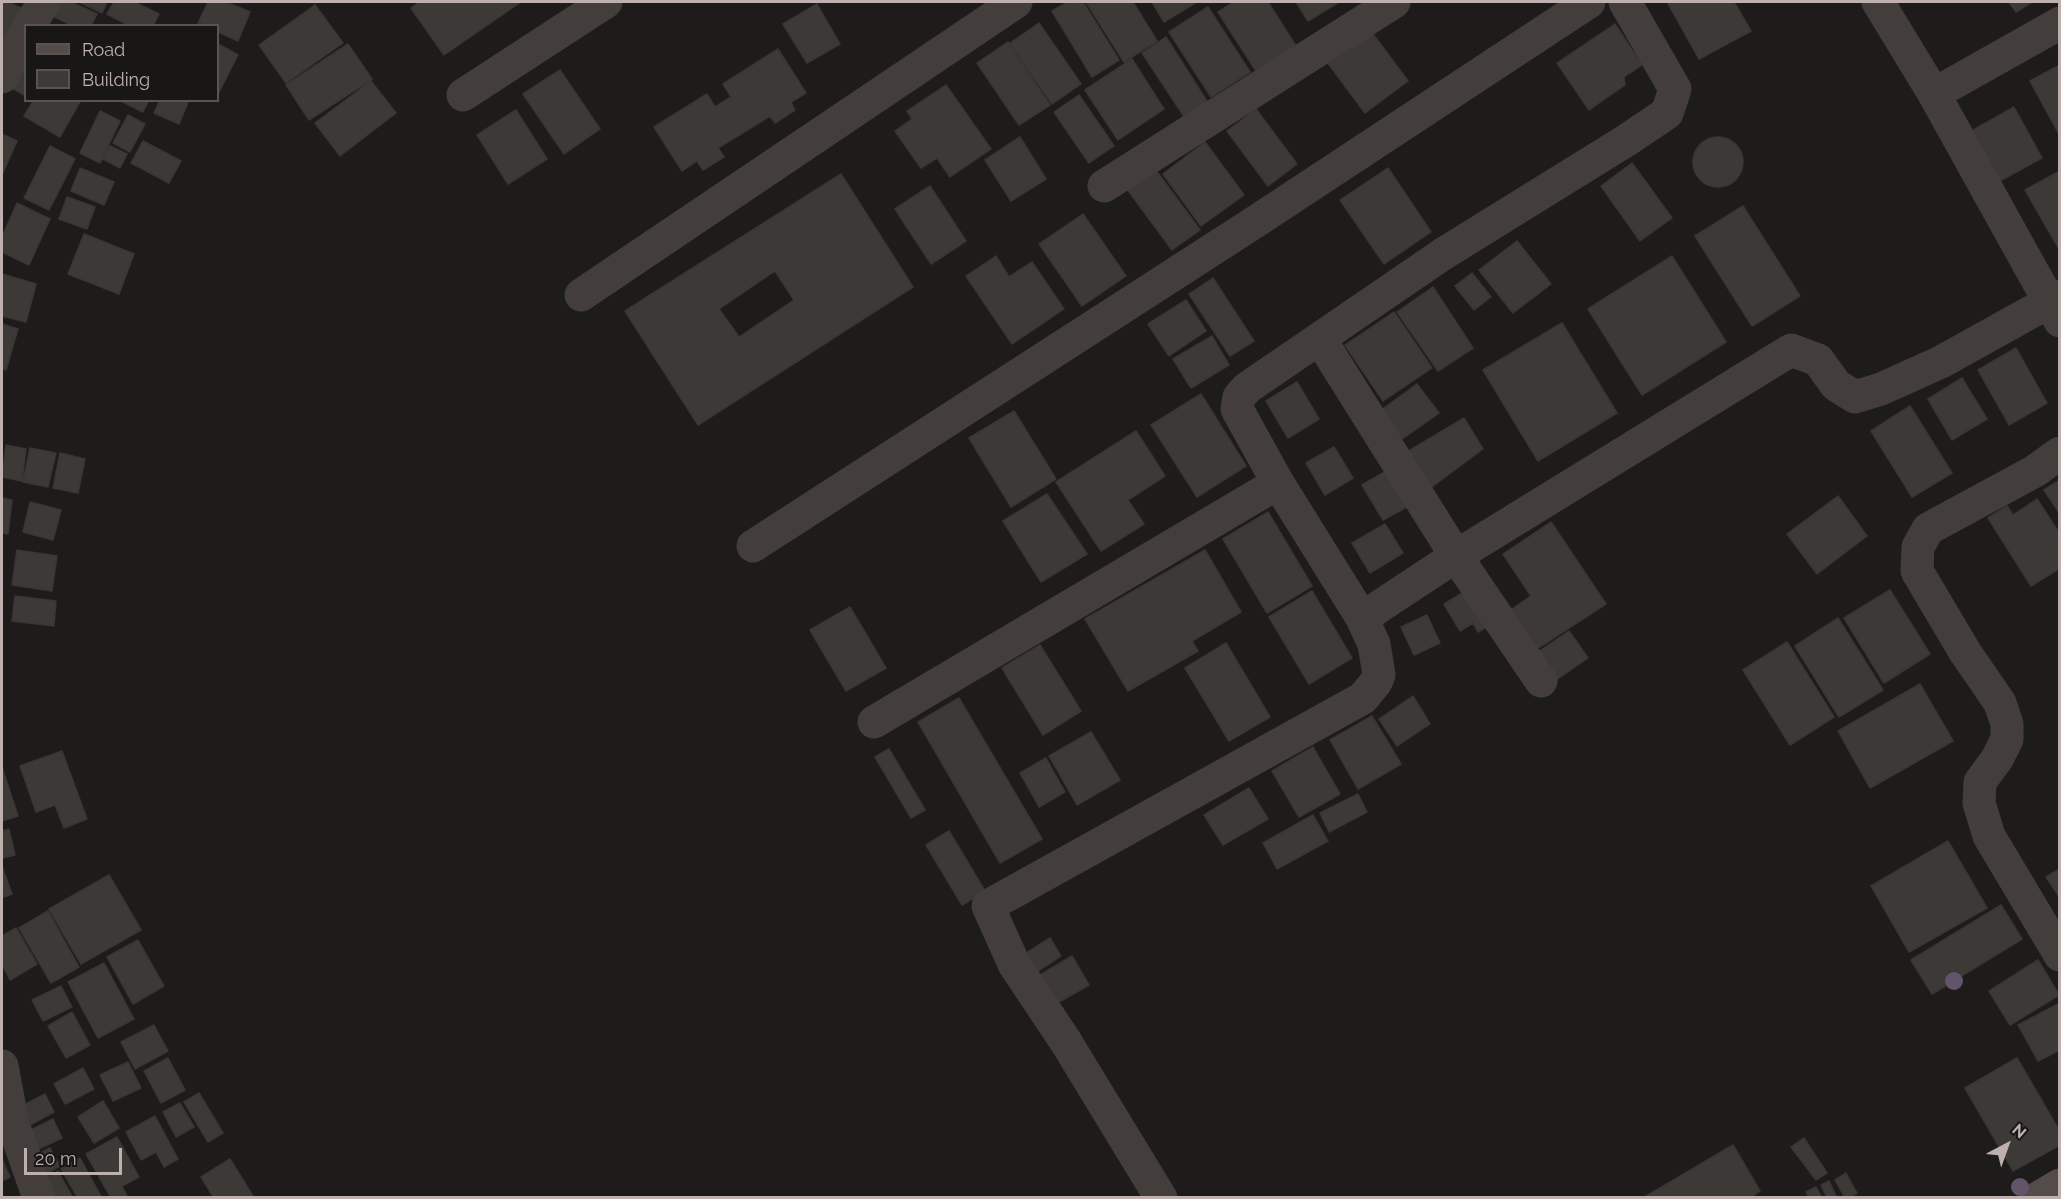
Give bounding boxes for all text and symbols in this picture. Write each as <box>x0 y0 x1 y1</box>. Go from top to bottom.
legend <box>24 24 219 102</box>
text: Road <box>82 39 125 60</box>
text: Building <box>82 69 150 90</box>
north arrow <box>1977 1115 2037 1175</box>
text: N <box>2008 1120 2030 1142</box>
scale bar <box>27 1136 124 1174</box>
text: 20 m <box>35 1148 77 1169</box>

